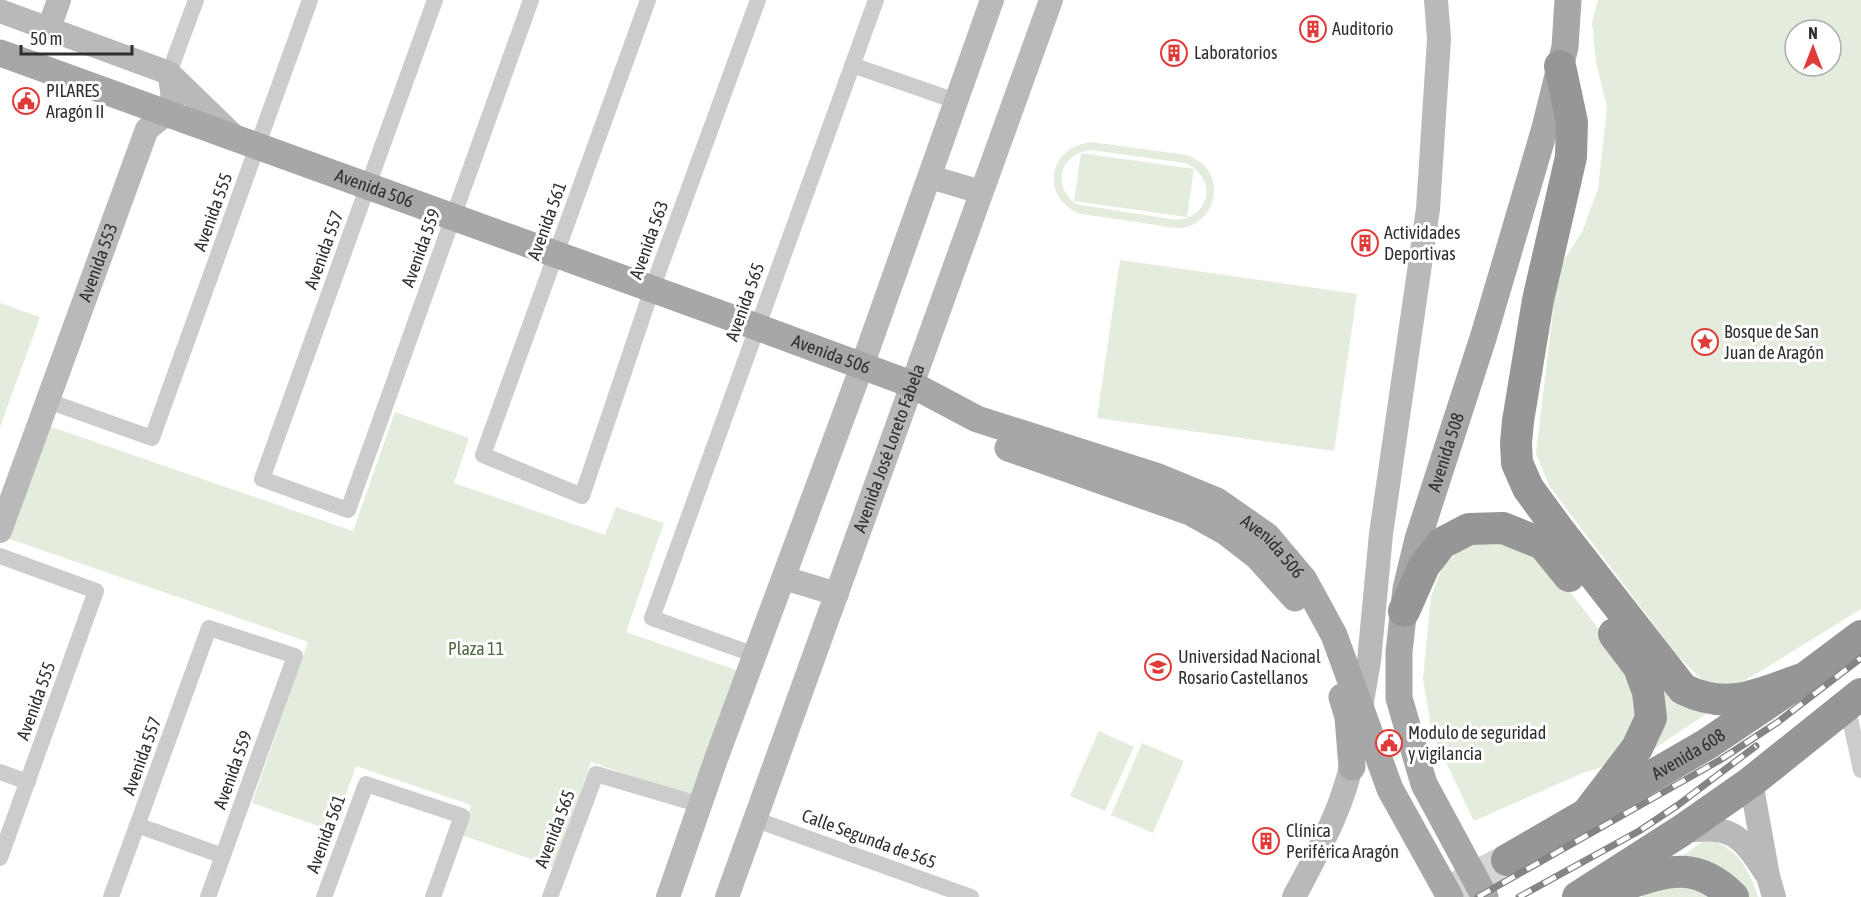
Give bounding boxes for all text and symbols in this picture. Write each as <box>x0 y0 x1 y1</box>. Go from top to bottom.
building icon: Auditorio <box>1298 14 1328 44</box>
scale bar <box>21 18 132 56</box>
place label: Auditorio <box>1332 18 1394 39</box>
north arrow <box>1783 18 1843 78</box>
text: N <box>1808 24 1818 42</box>
text: 50 m <box>30 28 62 49</box>
building icon: Laboratorios <box>1159 38 1189 68</box>
place label: Laboratorios <box>1194 42 1277 63</box>
place label: PILARES Aragón II <box>46 80 104 122</box>
public building icon: PILARES Aragón II <box>11 86 41 116</box>
street label: Avenida 506 <box>332 164 417 212</box>
street label: Avenida 555 <box>189 170 236 254</box>
street label: Avenida 561 <box>523 179 570 263</box>
street label: Avenida 563 <box>625 198 672 282</box>
street label: Avenida 559 <box>397 206 444 290</box>
street label: Avenida 557 <box>300 208 347 292</box>
street label: Avenida 553 <box>74 220 122 304</box>
place label: Actividades Deportivas <box>1384 222 1460 264</box>
building icon: Actividades Deportivas <box>1350 228 1380 258</box>
street label: Avenida 565 <box>721 260 768 344</box>
place label: Bosque de San Juan de Aragón <box>1724 321 1824 363</box>
place icon: Bosque de San Juan de Aragón <box>1690 327 1720 357</box>
street label: Avenida 506 <box>789 330 873 378</box>
street label: Avenida José Loreto Fabela <box>848 361 929 535</box>
street label: Avenida 508 <box>1423 410 1468 494</box>
street label: Avenida 506 <box>1237 510 1309 582</box>
park label: Plaza 11 <box>448 638 504 659</box>
place label: Universidad Nacional Rosario Castellanos <box>1178 646 1321 688</box>
school or university icon: Universidad Nacional Rosario Castellanos <box>1143 652 1173 682</box>
street label: Avenida 555 <box>12 659 59 743</box>
street label: Avenida 557 <box>118 714 165 798</box>
place label: Modulo de seguridad y vigilancia <box>1408 722 1546 764</box>
street label: Avenida 608 <box>1648 724 1729 784</box>
street label: Avenida 559 <box>209 728 256 812</box>
public building icon: Modulo de seguridad y vigilancia <box>1374 728 1404 758</box>
street label: Avenida 565 <box>530 787 579 871</box>
street label: Avenida 561 <box>302 792 349 876</box>
street label: Calle Segunda de 565 <box>799 805 939 873</box>
place label: Clínica Periférica Aragón <box>1286 820 1399 862</box>
building icon: Clínica Periférica Aragón <box>1251 826 1281 856</box>

